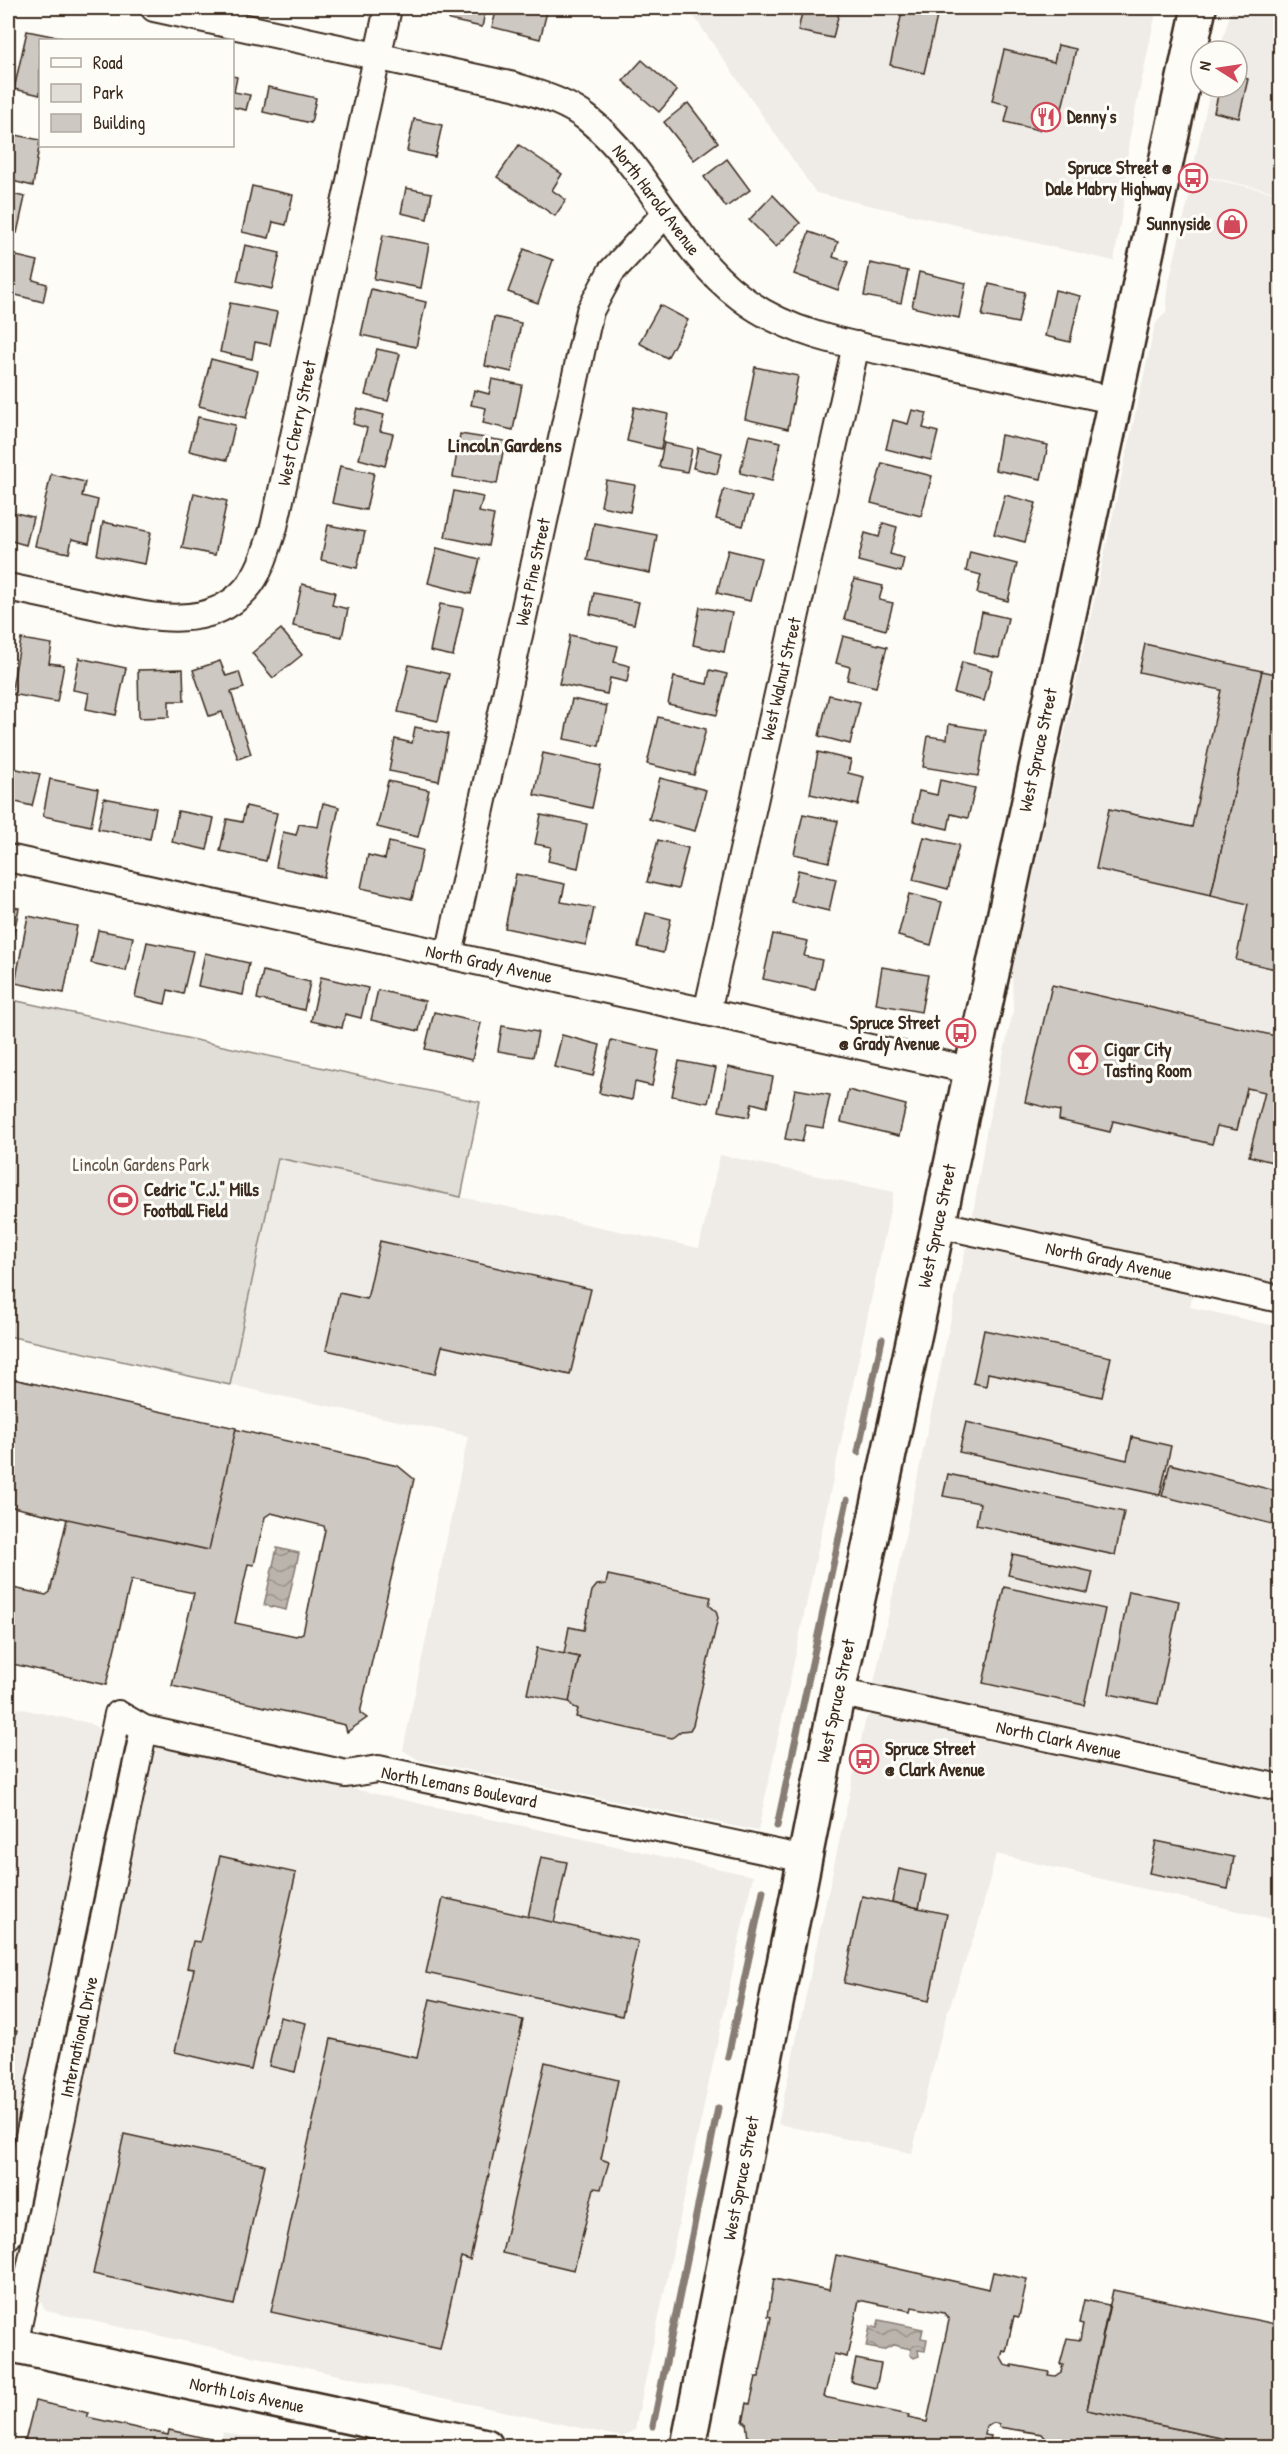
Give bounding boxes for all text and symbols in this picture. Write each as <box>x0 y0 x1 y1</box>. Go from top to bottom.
legend <box>39 39 234 147</box>
north arrow <box>1189 39 1249 99</box>
text: Road <box>93 50 123 75</box>
text: N <box>1193 59 1216 72</box>
text: Park <box>93 80 124 105</box>
restaurant icon: Denny's <box>1030 101 1062 133</box>
place label: Denny's <box>1067 104 1117 130</box>
text: Building <box>93 110 145 135</box>
street label: North Harold Avenue <box>606 139 706 260</box>
place label: Spruce Street @ Dale Mabry Highway <box>1045 155 1172 202</box>
bus stop icon: Spruce Street @ Dale Mabry Highway <box>1177 162 1209 194</box>
shop icon: Sunnyside <box>1216 208 1248 240</box>
place label: Sunnyside <box>1147 211 1212 237</box>
street label: West Cherry Street <box>271 357 322 488</box>
district label: Lincoln Gardens <box>448 431 562 458</box>
street label: West Pine Street <box>509 515 556 628</box>
street label: West Walnut Street <box>754 614 807 743</box>
street label: West Spruce Street <box>1012 685 1063 814</box>
street label: North Grady Avenue <box>424 938 555 989</box>
place label: Spruce Street @ Grady Avenue <box>839 1010 941 1057</box>
bus stop icon: Spruce Street @ Grady Avenue <box>945 1017 977 1049</box>
place label: Cigar City Tasting Room <box>1103 1037 1192 1084</box>
bar icon: Cigar City Tasting Room <box>1067 1044 1099 1076</box>
park label: Lincoln Gardens Park <box>73 1152 210 1177</box>
street label: West Spruce Street <box>911 1161 962 1290</box>
place label: Cedric "C.J." Mills Football Field <box>143 1177 259 1223</box>
sports icon: Cedric "C.J." Mills Football Field <box>107 1184 139 1216</box>
street label: North Grady Avenue <box>1044 1235 1175 1286</box>
street label: West Spruce Street <box>810 1636 861 1765</box>
street label: North Clark Avenue <box>994 1714 1124 1765</box>
place label: Spruce Street @ Clark Avenue <box>885 1736 986 1782</box>
bus stop icon: Spruce Street @ Clark Avenue <box>848 1743 880 1775</box>
street label: North Lemans Boulevard <box>379 1759 539 1814</box>
street label: International Drive <box>53 1974 104 2100</box>
street label: West Spruce Street <box>716 2113 765 2242</box>
street label: North Lois Avenue <box>188 2370 307 2419</box>

